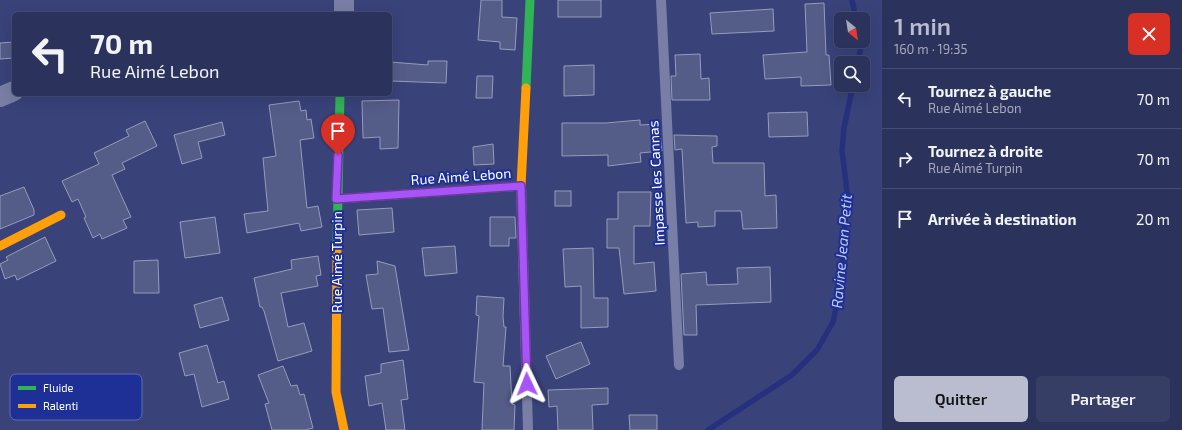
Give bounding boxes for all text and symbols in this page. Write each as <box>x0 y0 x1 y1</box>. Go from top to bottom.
text: 1 min <box>894 11 951 40</box>
north arrow <box>834 12 870 48</box>
map controls <box>834 12 870 92</box>
button: close <box>1128 13 1170 55</box>
text: 70 m <box>90 26 153 60</box>
icon: left <box>24 28 76 80</box>
text: 160 m · 19:35 <box>894 41 967 57</box>
button: search <box>834 56 870 92</box>
text: Rue Aimé Lebon <box>90 60 220 82</box>
text: Tournez à gauche <box>928 82 1051 100</box>
icon: left <box>894 88 916 110</box>
text: 70 m <box>1137 90 1170 108</box>
text: Rue Aimé Lebon <box>928 100 1022 116</box>
pin <box>321 114 355 155</box>
icon: arrive <box>327 120 349 142</box>
street label: Impasse les Cannas <box>644 120 668 246</box>
text: Tournez à droite <box>928 142 1043 160</box>
icon: right <box>894 148 916 170</box>
text: 70 m <box>1137 150 1170 168</box>
text: Rue Aimé Turpin <box>928 160 1023 176</box>
street label: Rue Aimé Lebon <box>410 164 512 188</box>
water label: Ravine Jean Petit <box>827 193 855 309</box>
icon: arrive <box>894 208 916 230</box>
text: Arrivée à destination <box>928 210 1076 228</box>
text: 20 m <box>1136 210 1170 228</box>
street label: Rue Aimé Turpin <box>328 211 345 313</box>
position arrow <box>506 363 548 405</box>
legend <box>10 374 142 420</box>
button: Quitter <box>894 376 1028 422</box>
button: Partager <box>1036 376 1170 422</box>
text: Fluide <box>43 381 73 394</box>
text: Ralenti <box>43 399 78 412</box>

